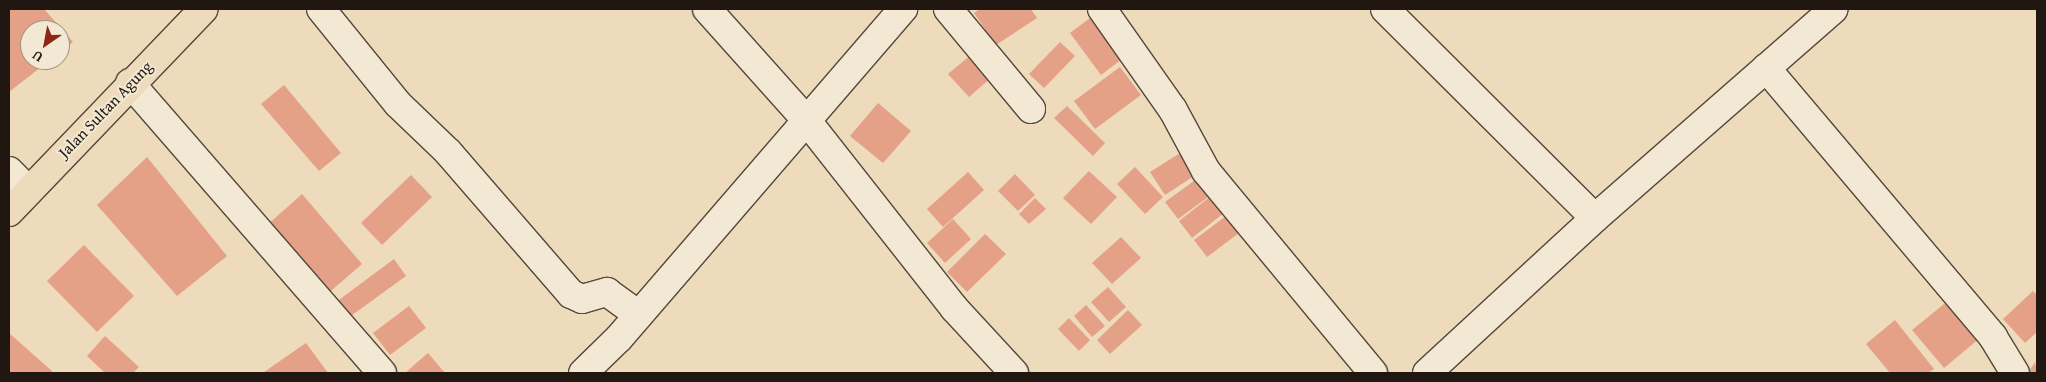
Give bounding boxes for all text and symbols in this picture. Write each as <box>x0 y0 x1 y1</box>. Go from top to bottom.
north arrow <box>20 20 70 70</box>
text: U <box>28 46 47 68</box>
street label: Jalan Sultan Agung <box>54 57 156 161</box>

